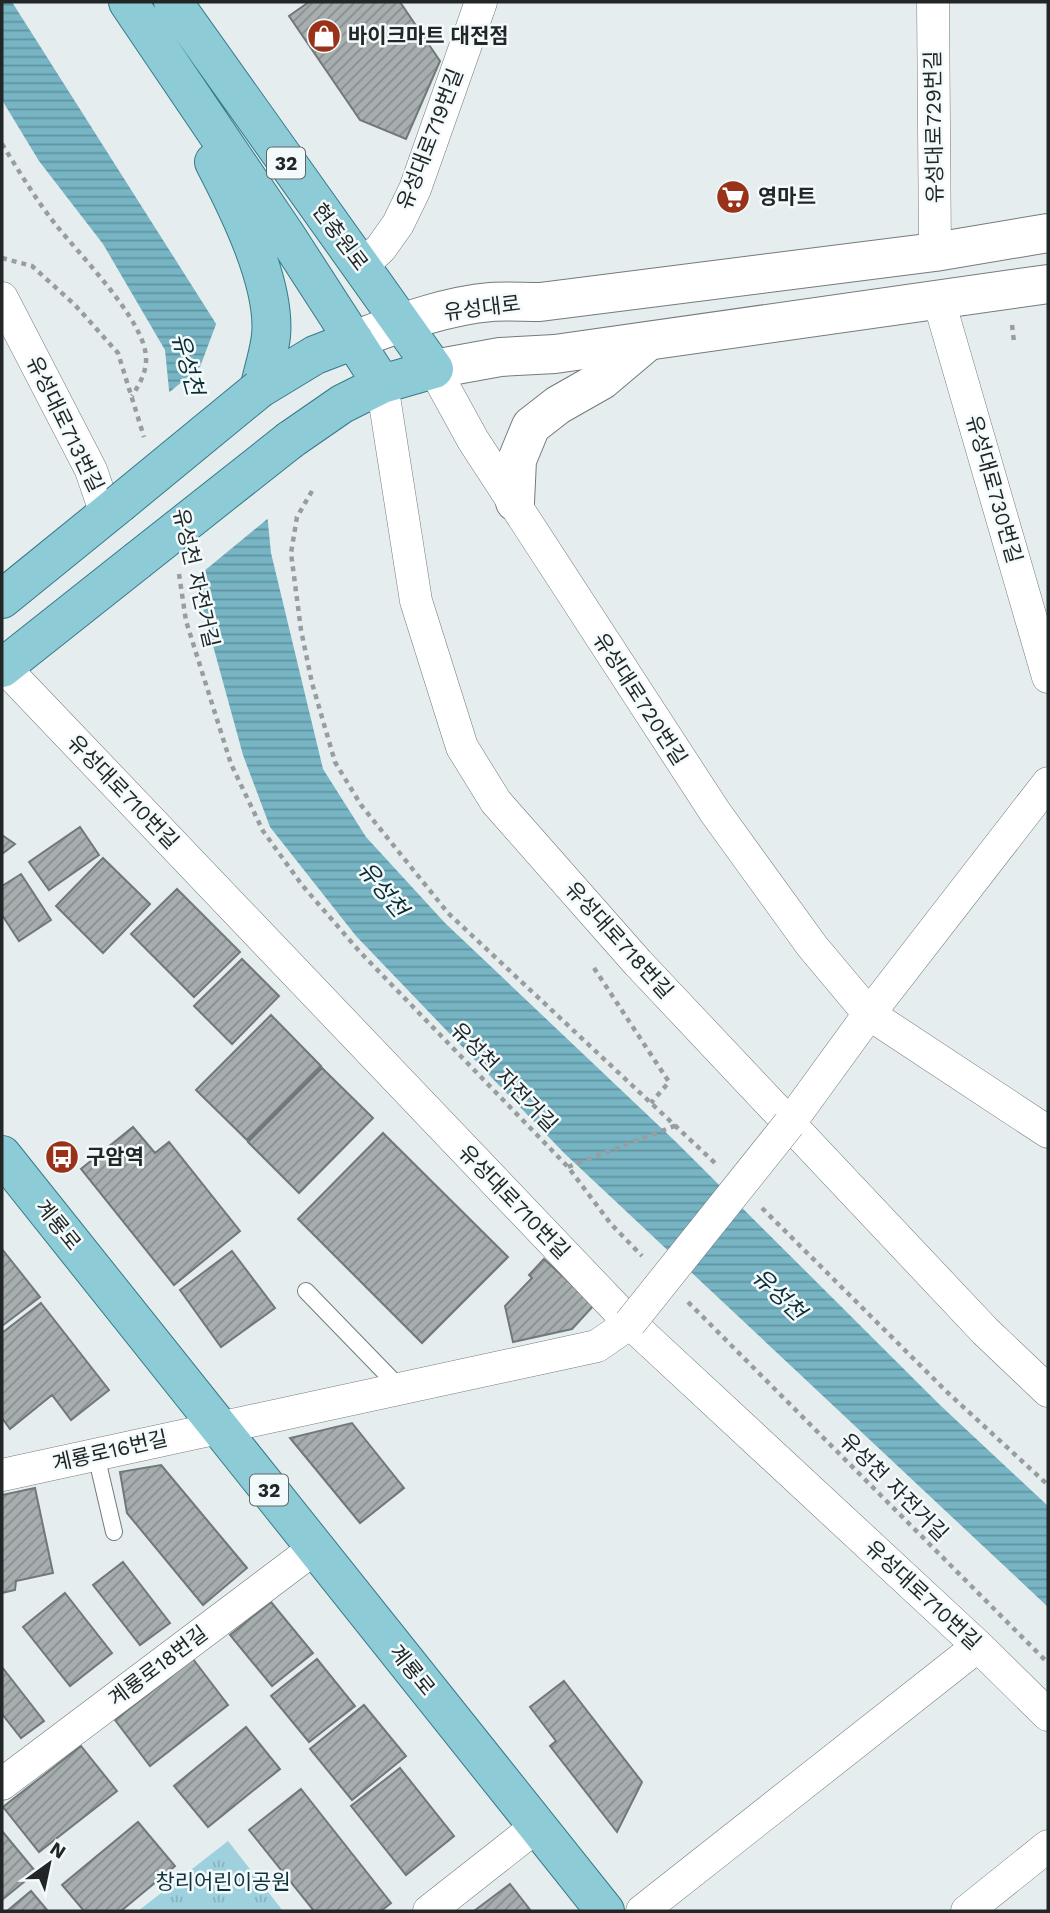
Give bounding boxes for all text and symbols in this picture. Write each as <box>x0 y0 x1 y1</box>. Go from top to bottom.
shop icon: 바이크마트 대전점 <box>305 17 343 55</box>
place label: 바이크마트 대전점 <box>348 23 509 48</box>
street label: 유성대로729번길 <box>920 50 947 204</box>
street label: 유성대로719번길 <box>391 65 468 213</box>
road number: 32 <box>267 148 305 178</box>
supermarket icon: 영마트 <box>714 178 752 216</box>
place label: 영마트 <box>758 184 816 209</box>
street label: 현충원로 <box>307 198 374 275</box>
street label: 유성대로 <box>442 290 522 325</box>
water label: 유성천 <box>166 330 210 401</box>
street label: 유성대로713번길 <box>22 352 109 496</box>
street label: 유성대로730번길 <box>961 412 1028 566</box>
street label: 유성천 자전거길 <box>168 506 225 650</box>
street label: 유성대로720번길 <box>588 628 693 770</box>
street label: 유성대로710번길 <box>63 729 184 854</box>
water label: 유성천 <box>352 856 415 925</box>
street label: 유성대로718번길 <box>560 876 678 1003</box>
street label: 유성천 자전거길 <box>446 1017 563 1137</box>
bus stop icon: 구암역 <box>43 1138 81 1176</box>
street label: 유성대로710번길 <box>454 1139 575 1264</box>
place label: 구암역 <box>86 1144 144 1169</box>
street label: 계룡로 <box>30 1194 86 1255</box>
water label: 유성천 <box>746 1263 813 1328</box>
street label: 계룡로16번길 <box>50 1425 170 1476</box>
street label: 유성천 자전거길 <box>835 1427 954 1546</box>
road number: 32 <box>250 1474 288 1506</box>
street label: 유성대로710번길 <box>860 1535 986 1655</box>
street label: 계룡로18번길 <box>103 1620 212 1711</box>
street label: 계룡로 <box>384 1639 440 1700</box>
north arrow <box>14 1829 84 1899</box>
text: N <box>46 1837 70 1864</box>
park label: 창리어린이공원 <box>155 1869 291 1894</box>

